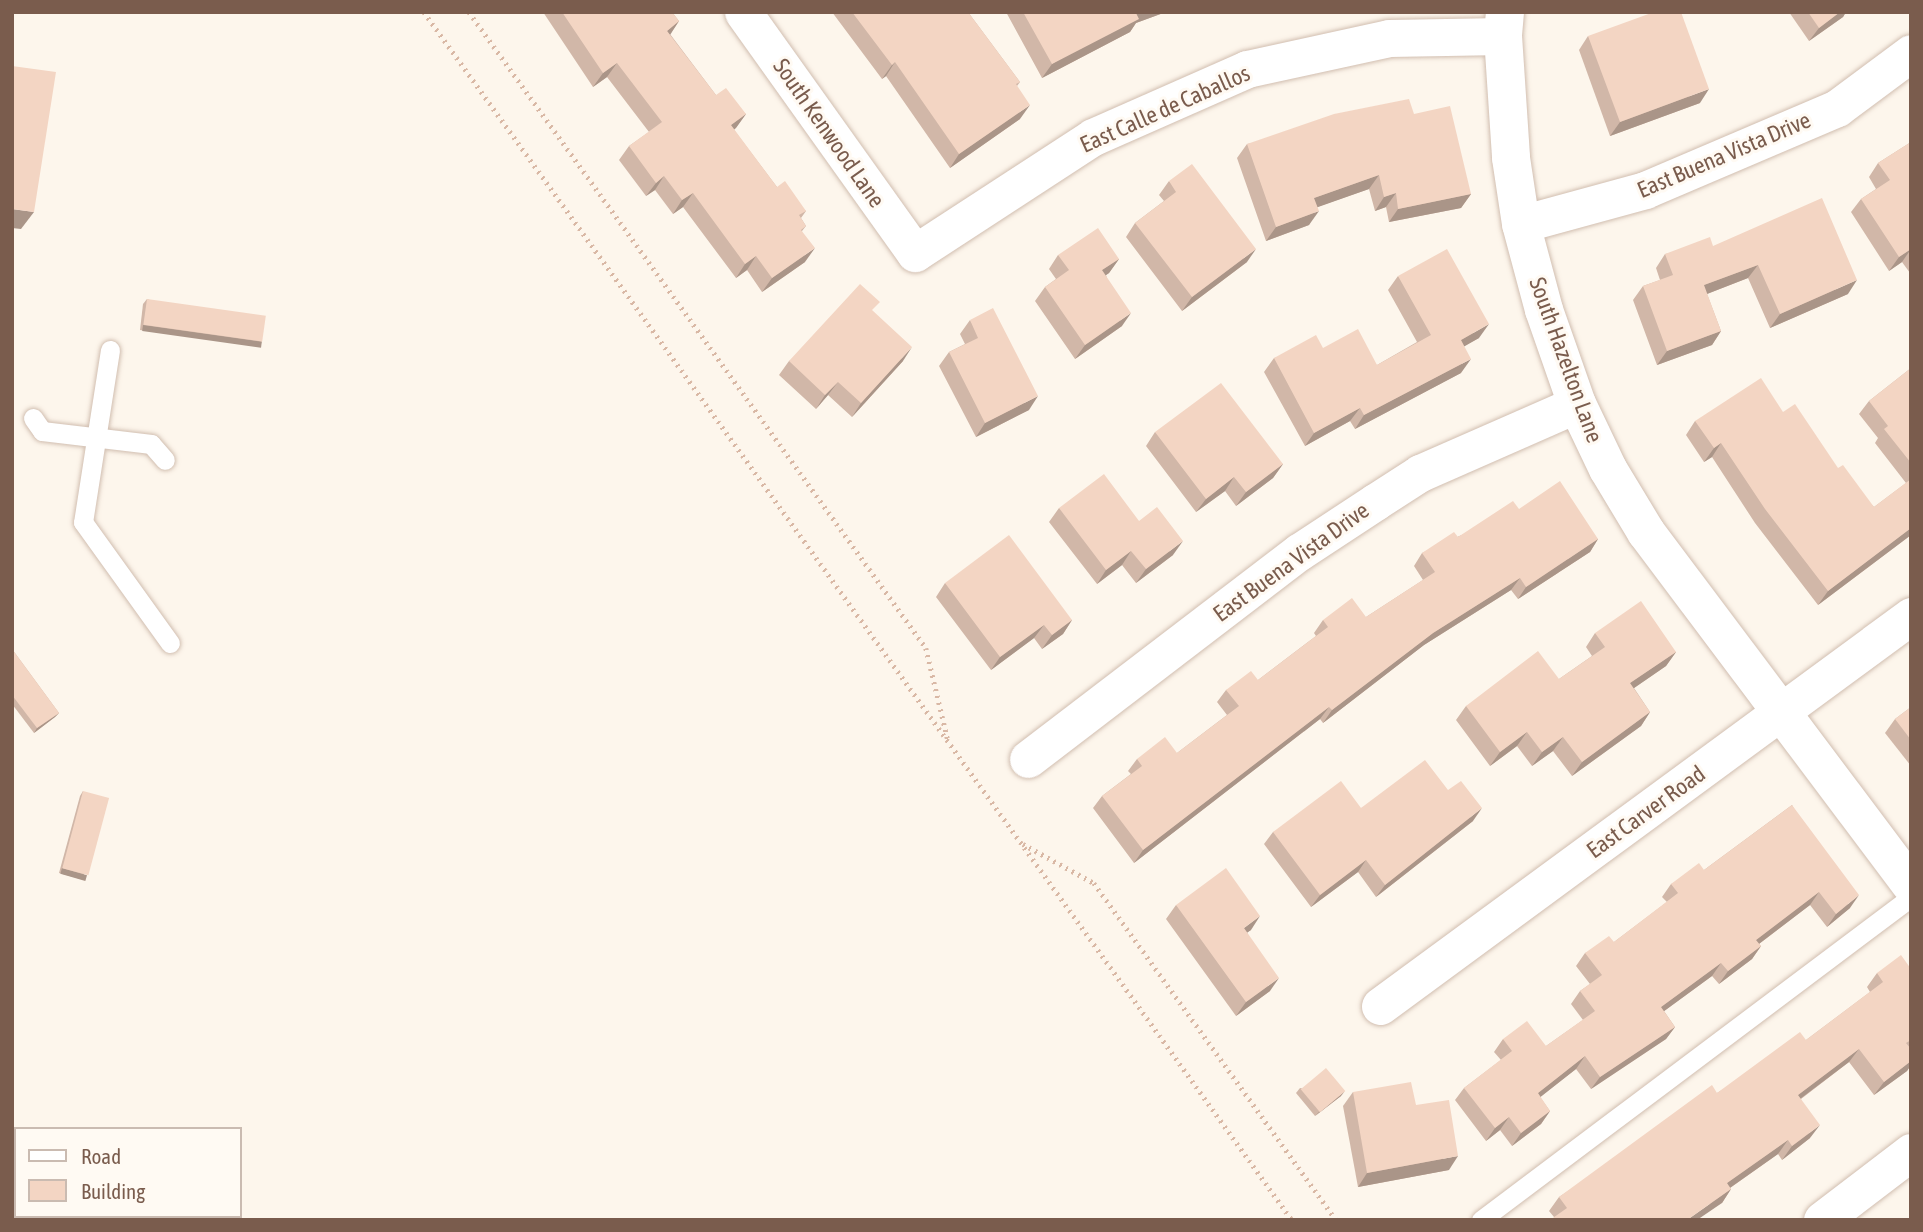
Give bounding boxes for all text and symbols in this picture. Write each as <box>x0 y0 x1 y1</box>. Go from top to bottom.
street label: South Kenwood Lane <box>767 53 891 213</box>
street label: East Calle de Caballos <box>1076 59 1254 159</box>
street label: East Buena Vista Drive <box>1633 106 1815 204</box>
street label: South Hazelton Lane <box>1523 274 1609 446</box>
street label: East Buena Vista Drive <box>1208 496 1374 628</box>
street label: East Carver Road <box>1581 760 1711 864</box>
legend <box>14 1127 242 1218</box>
text: Road <box>81 1144 121 1168</box>
text: Building <box>81 1179 145 1203</box>

